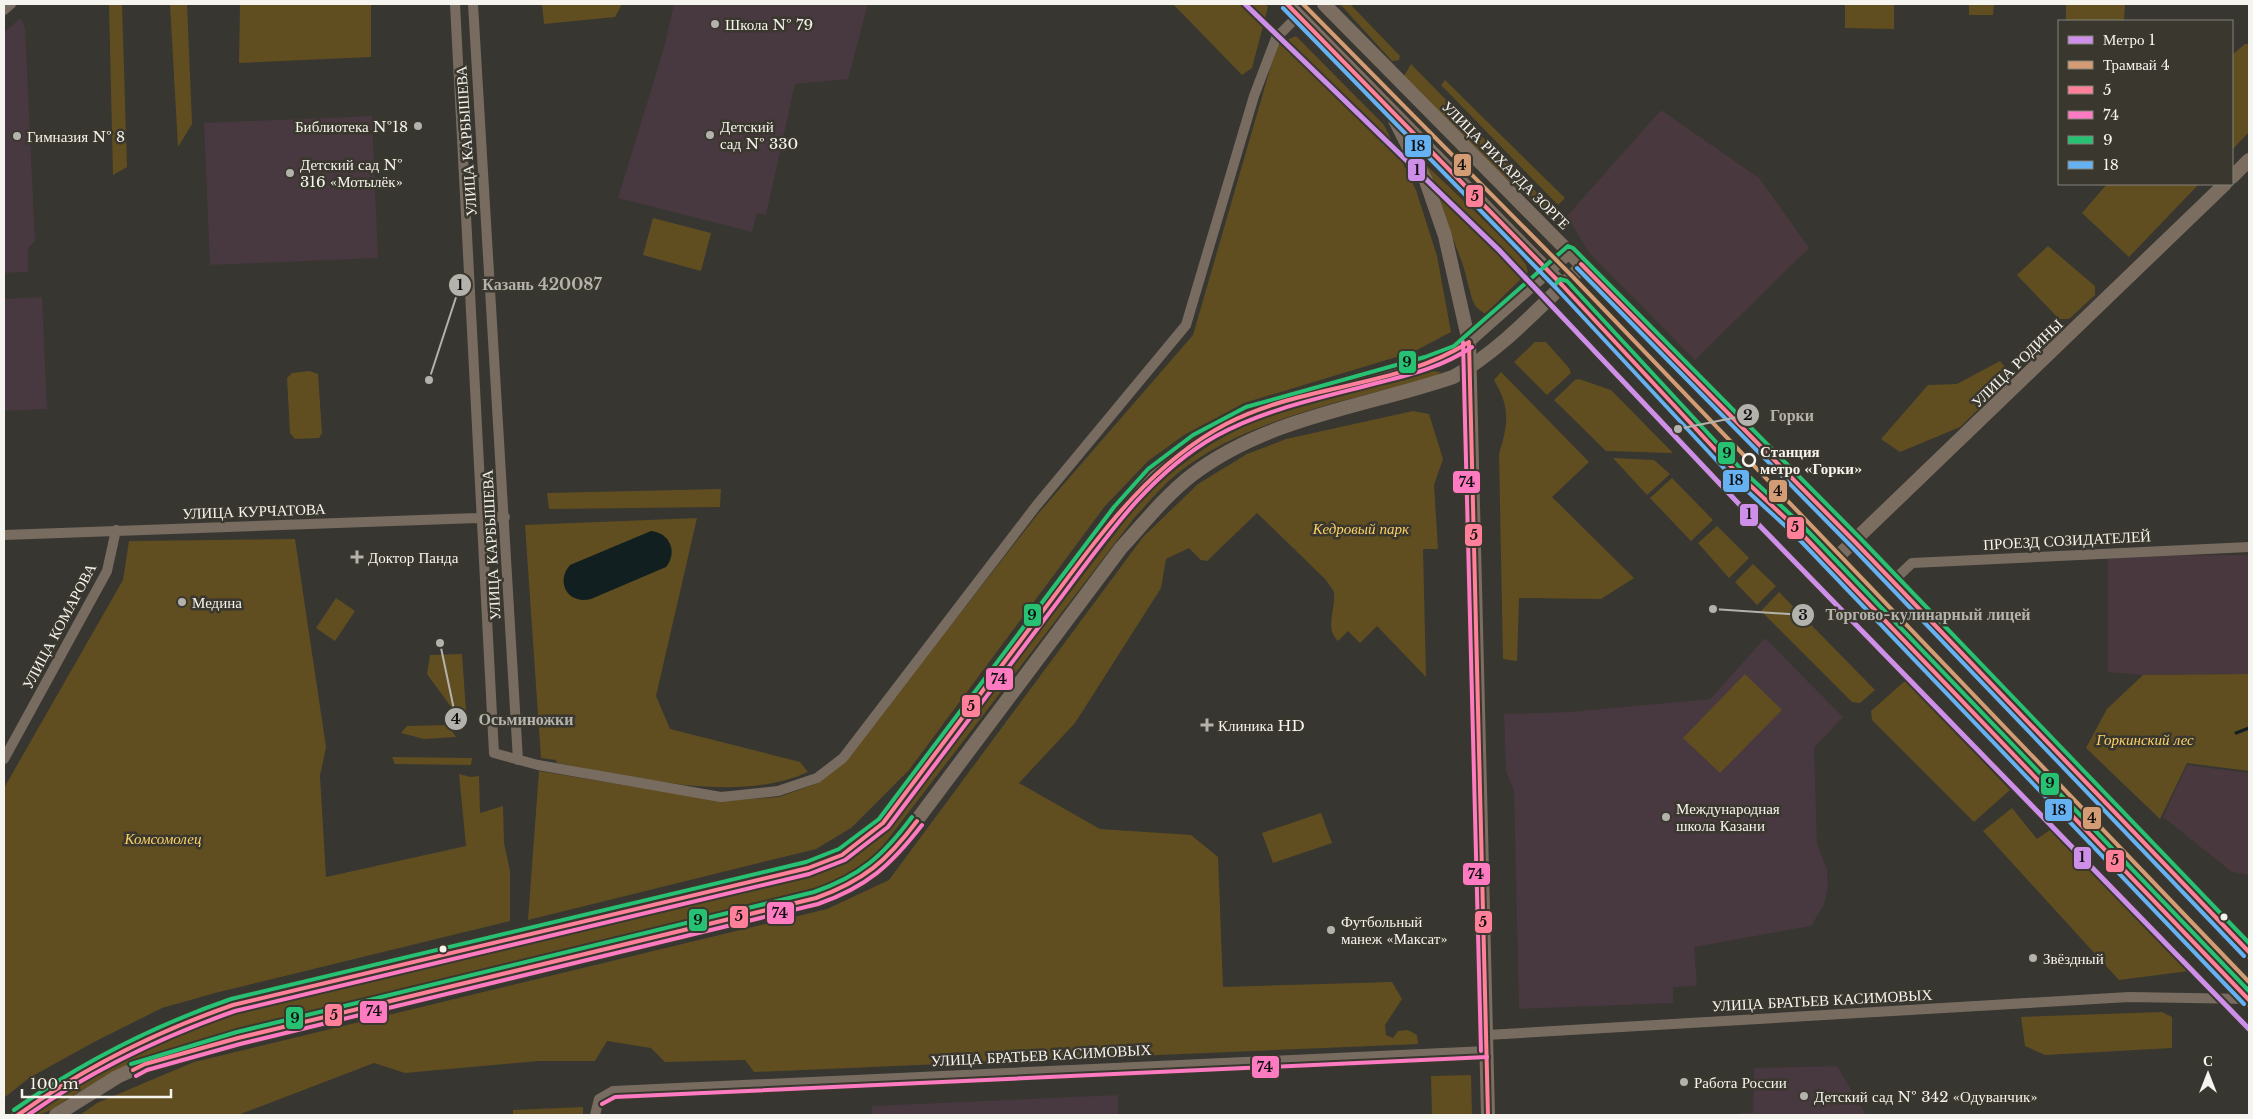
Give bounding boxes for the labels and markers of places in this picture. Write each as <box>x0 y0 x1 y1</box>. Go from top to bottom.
place label: Школа № 79 <box>725 15 813 34</box>
marker: Школа № 79 <box>709 18 721 30</box>
place label: Библиотека №18 <box>295 117 408 136</box>
place label: Детский сад № 330 <box>720 117 798 153</box>
marker: Библиотека №18 <box>412 120 424 132</box>
place label: Гимназия № 8 <box>27 127 125 146</box>
marker: Детский сад № 330 <box>704 129 716 141</box>
marker: Гимназия № 8 <box>11 130 23 142</box>
place label: Детский сад № 316 «Мотылёк» <box>300 155 403 191</box>
marker: Детский сад № 316 «Мотылёк» <box>284 167 296 179</box>
callout: Казань 420087 <box>448 269 612 300</box>
callout: Горки <box>1735 400 1824 431</box>
place label: Станция метро «Горки» <box>1760 442 1862 478</box>
marker: Станция метро «Горки» <box>1742 453 1756 467</box>
place label: Доктор Панда <box>368 548 459 567</box>
marker: Доктор Панда <box>350 550 364 564</box>
place label: Медина <box>192 593 242 612</box>
marker: Медина <box>176 596 188 608</box>
callout: Торгово-кулинарный лицей <box>1790 599 2040 630</box>
callout: Осьминожки <box>443 704 583 735</box>
place label: Клиника HD <box>1218 716 1305 735</box>
marker: Клиника HD <box>1200 718 1214 732</box>
place label: Международная школа Казани <box>1676 799 1780 835</box>
marker: Международная школа Казани <box>1660 811 1672 823</box>
place label: Футбольный манеж «Максат» <box>1341 912 1448 948</box>
unlabelled marker <box>2219 912 2229 922</box>
marker: Футбольный манеж «Максат» <box>1325 924 1337 936</box>
unlabelled marker <box>438 944 448 954</box>
place label: Звёздный <box>2043 949 2104 968</box>
marker: Звёздный <box>2027 952 2039 964</box>
place label: Работа России <box>1694 1073 1787 1092</box>
marker: Работа России <box>1678 1076 1690 1088</box>
place label: Детский сад № 342 «Одуванчик» <box>1814 1087 2038 1106</box>
marker: Детский сад № 342 «Одуванчик» <box>1798 1090 1810 1102</box>

